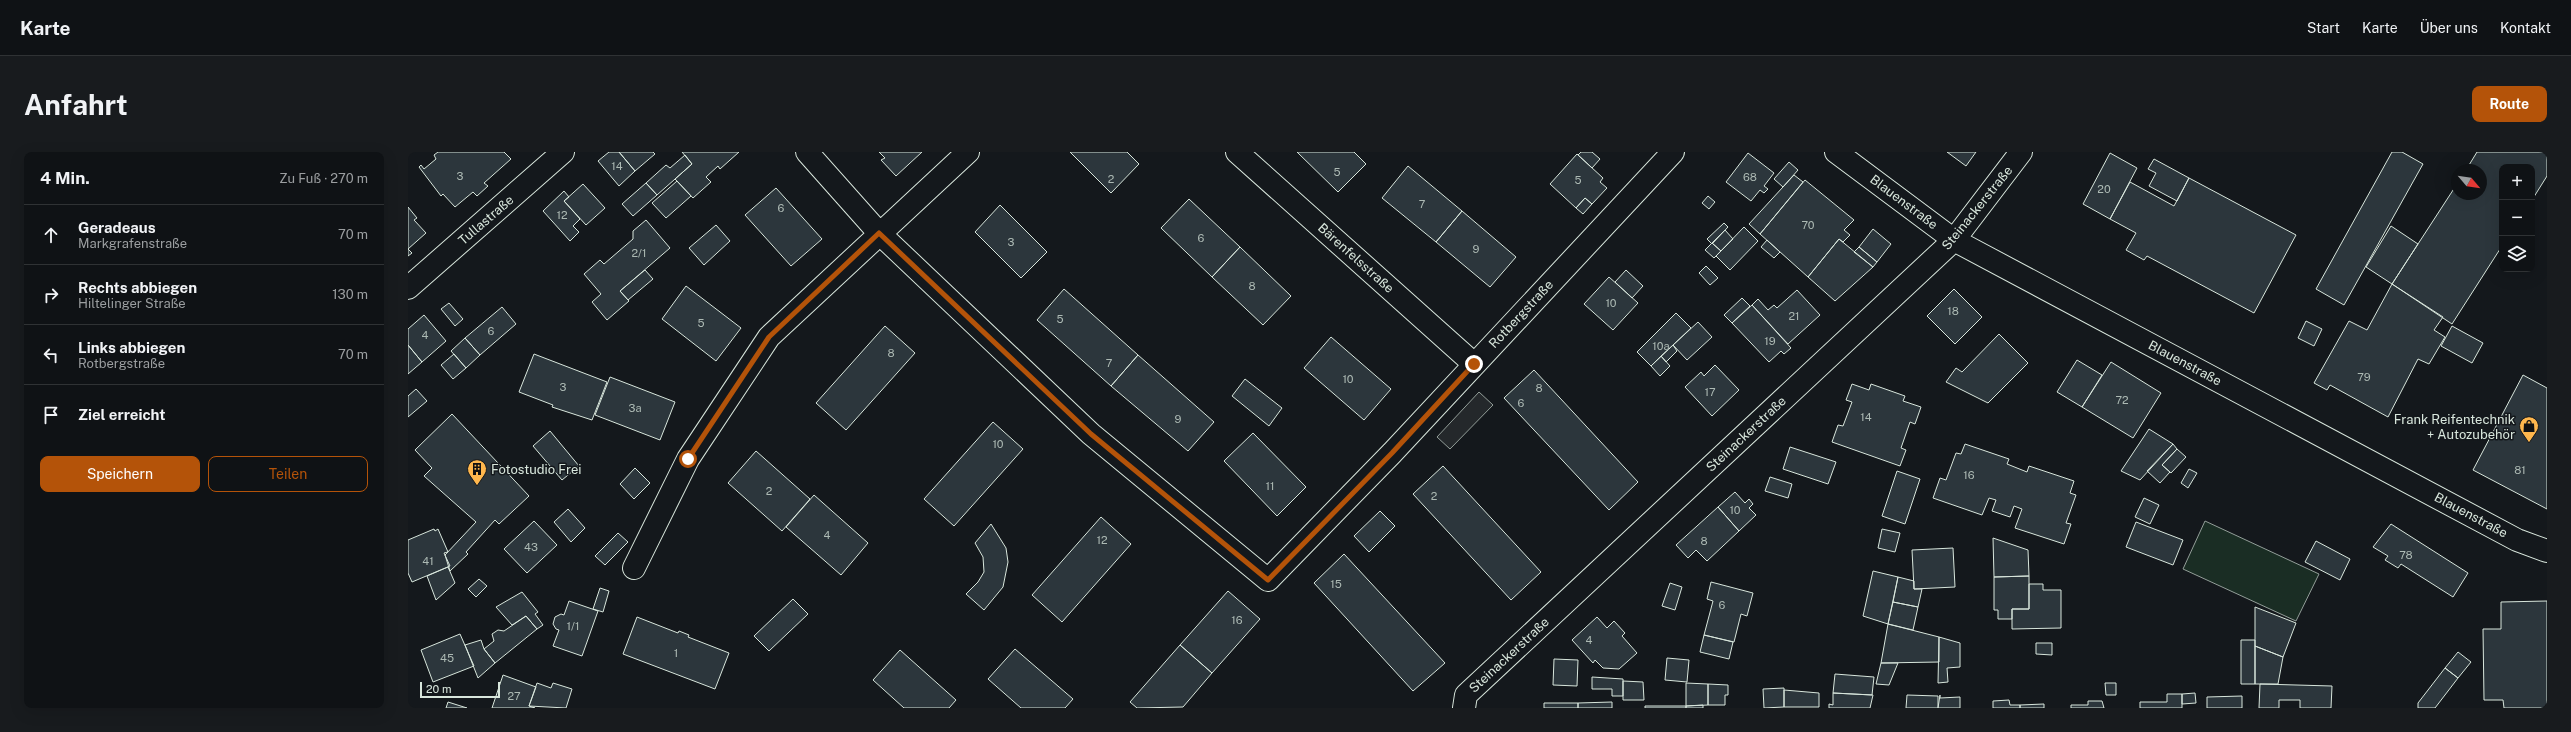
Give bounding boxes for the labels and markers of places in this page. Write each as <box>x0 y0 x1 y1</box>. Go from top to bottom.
place label: Frank Reifentechnik + Autozubehör <box>2394 412 2515 442</box>
shop icon: Frank Reifentechnik + Autozubehör <box>2518 415 2540 443</box>
building icon: Fotostudio Frei <box>466 458 488 486</box>
place label: Fotostudio Frei <box>491 462 582 477</box>

